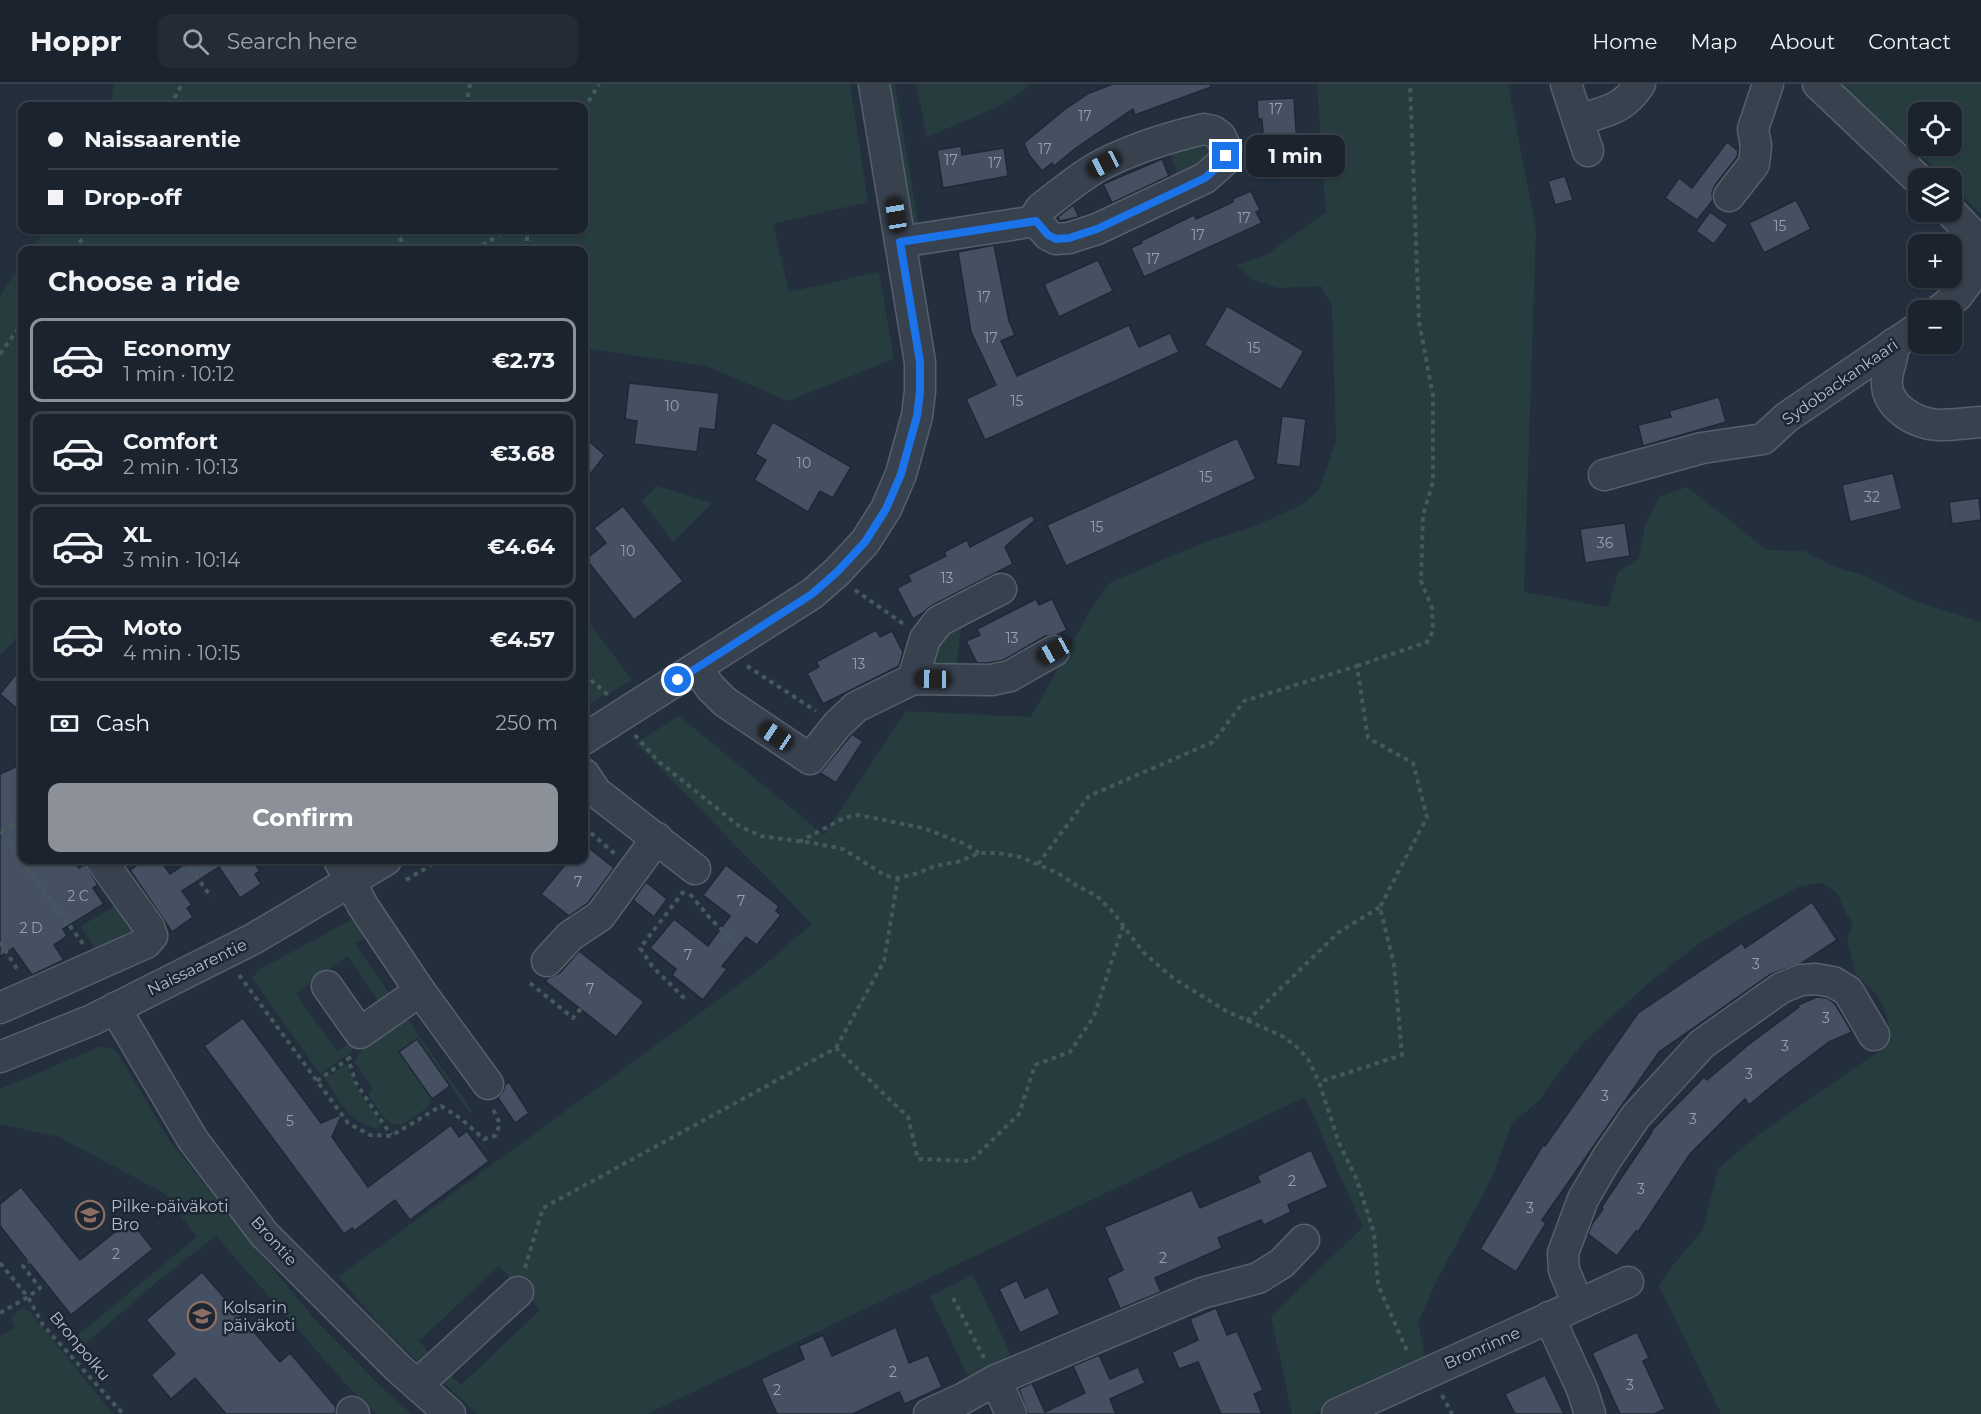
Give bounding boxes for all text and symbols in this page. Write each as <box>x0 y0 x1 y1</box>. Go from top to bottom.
search box <box>158 14 578 68</box>
text: Hoppr <box>30 24 122 58</box>
icon: search <box>179 25 212 58</box>
text: Search here <box>227 28 358 55</box>
text: Home <box>1592 29 1657 54</box>
text: Map <box>1690 29 1737 54</box>
text: About <box>1770 29 1835 54</box>
text: Contact <box>1868 29 1951 54</box>
house number: 17 <box>1269 100 1283 118</box>
map controls <box>1908 102 1962 354</box>
button: locate <box>1908 102 1962 156</box>
house number: 17 <box>1078 107 1092 125</box>
text: Naissaarentie <box>84 126 241 153</box>
callout: 1 min <box>1247 135 1346 177</box>
house number: 17 <box>1038 140 1052 158</box>
route end <box>1212 142 1239 169</box>
text: 1 min <box>1268 144 1323 168</box>
car <box>1084 148 1124 180</box>
house number: 17 <box>944 151 958 169</box>
house number: 17 <box>988 154 1002 172</box>
button: layers <box>1908 168 1962 222</box>
text: Drop-off <box>84 184 182 211</box>
car <box>884 196 908 234</box>
house number: 17 <box>1237 209 1251 227</box>
house number: 15 <box>1774 217 1787 235</box>
house number: 17 <box>1191 226 1205 244</box>
button: + <box>1908 234 1962 288</box>
house number: 17 <box>1146 250 1160 268</box>
text: Choose a ride <box>48 265 240 298</box>
house number: 17 <box>977 288 991 306</box>
button: − <box>1908 300 1962 354</box>
house number: 17 <box>984 329 998 347</box>
icon: car <box>51 333 105 387</box>
text: Economy <box>123 335 231 362</box>
street label: Sydobackankaari <box>1779 335 1901 429</box>
house number: 15 <box>1248 339 1261 357</box>
text: €2.73 <box>492 347 555 374</box>
text: 1 min · 10:12 <box>123 362 234 386</box>
house number: 15 <box>1011 392 1024 410</box>
house number: 10 <box>665 397 679 415</box>
icon: car <box>51 426 105 480</box>
text: Comfort <box>123 428 218 455</box>
text: €3.68 <box>490 440 555 467</box>
house number: 10 <box>797 454 811 472</box>
text: 2 min · 10:13 <box>123 455 238 479</box>
house number: 15 <box>1200 468 1213 486</box>
house number: 32 <box>1864 488 1880 506</box>
house number: 15 <box>1091 518 1104 536</box>
icon: car <box>51 519 105 573</box>
text: XL <box>123 521 152 548</box>
text: €4.64 <box>487 533 555 560</box>
house number: 36 <box>1597 534 1614 552</box>
house number: 10 <box>621 542 635 560</box>
text: 3 min · 10:14 <box>123 548 240 572</box>
house number: 13 <box>941 569 954 587</box>
icon: car <box>51 612 105 666</box>
text: Moto <box>123 614 182 641</box>
text: €4.57 <box>490 626 555 653</box>
house number: 13 <box>1006 629 1019 647</box>
car <box>1034 634 1074 668</box>
text: 4 min · 10:15 <box>123 641 240 665</box>
house number: 13 <box>853 655 866 673</box>
route start <box>664 666 691 693</box>
car <box>915 670 951 688</box>
icon: cash <box>48 707 81 740</box>
text: Cash <box>96 710 150 737</box>
text: 250 m <box>496 711 558 735</box>
car <box>756 718 796 754</box>
button: Confirm <box>48 783 558 852</box>
house number: 7 <box>574 873 582 891</box>
house number: 2 C <box>67 887 89 905</box>
house number: 7 <box>737 892 745 910</box>
house number: 2 D <box>19 919 43 937</box>
street label: Naissaarentie <box>144 935 250 999</box>
house number: 7 <box>684 946 692 964</box>
house number: 3 <box>1752 955 1760 973</box>
house number: 7 <box>586 980 594 998</box>
house number: 3 <box>1822 1009 1830 1027</box>
house number: 3 <box>1781 1037 1789 1055</box>
house number: 3 <box>1745 1065 1753 1083</box>
house number: 3 <box>1601 1087 1609 1105</box>
house number: 3 <box>1689 1110 1697 1128</box>
house number: 5 <box>286 1112 294 1130</box>
house number: 2 <box>1288 1172 1296 1190</box>
house number: 3 <box>1637 1180 1645 1198</box>
place label: Pilke-päiväkoti Bro <box>111 1197 229 1234</box>
school or university icon: Pilke-päiväkoti Bro <box>74 1199 106 1231</box>
house number: 3 <box>1526 1199 1534 1217</box>
street label: Brontie <box>247 1212 301 1270</box>
house number: 2 <box>112 1245 120 1263</box>
house number: 2 <box>1159 1249 1167 1267</box>
place label: Kolsarin päiväkoti <box>223 1298 295 1335</box>
school or university icon: Kolsarin päiväkoti <box>186 1300 218 1332</box>
street label: Bronpolku <box>46 1308 114 1384</box>
street label: Bronrinne <box>1441 1323 1523 1373</box>
house number: 2 <box>889 1363 897 1381</box>
house number: 3 <box>1626 1376 1634 1394</box>
house number: 2 <box>773 1381 781 1399</box>

